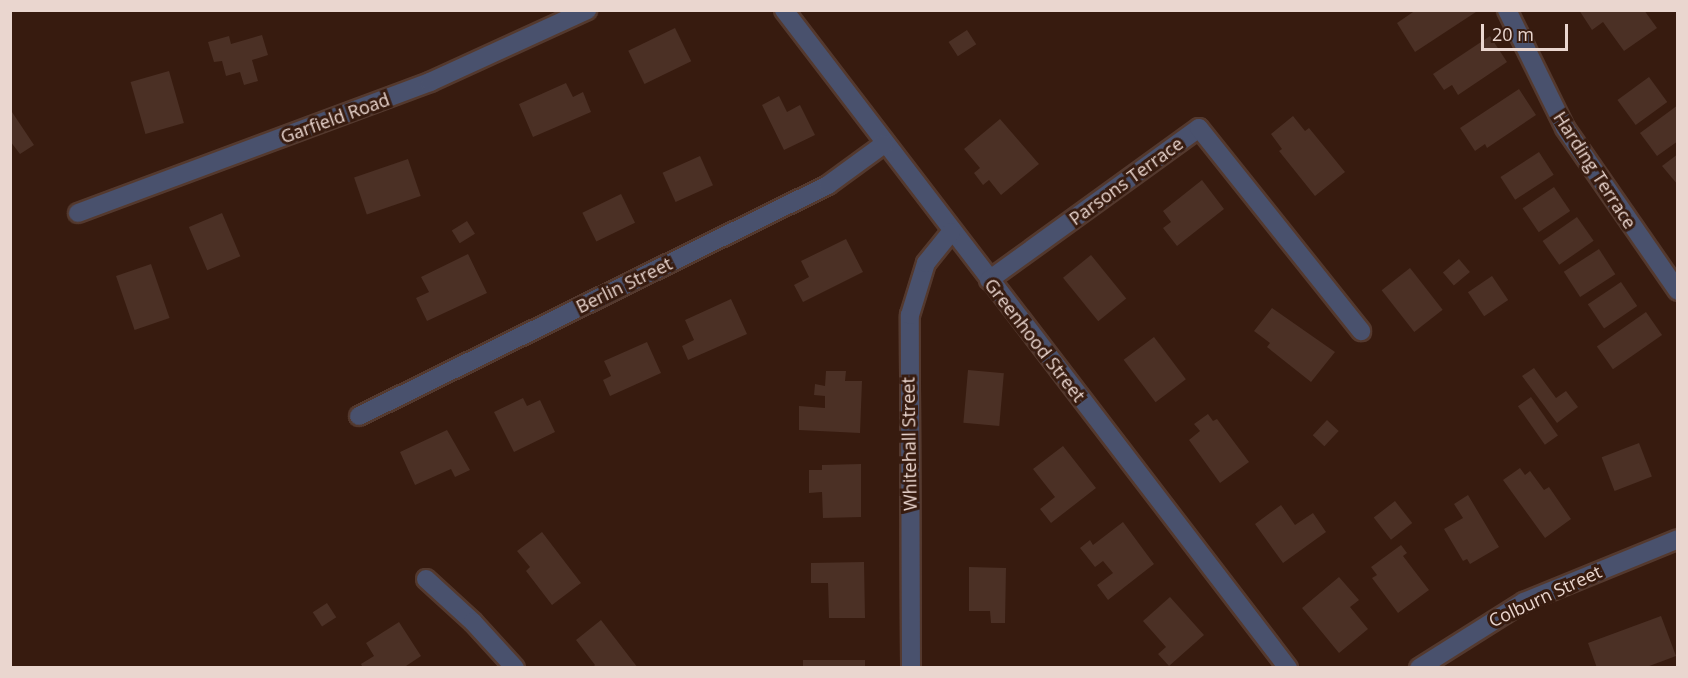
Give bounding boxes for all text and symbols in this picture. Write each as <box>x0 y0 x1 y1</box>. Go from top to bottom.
scale bar <box>1484 12 1571 50</box>
text: 20 m <box>1492 22 1534 46</box>
street label: Garfield Road <box>278 88 392 148</box>
street label: Harding Terrace <box>1549 107 1641 233</box>
street label: Parsons Terrace <box>1065 132 1187 230</box>
street label: Berlin Street <box>572 252 676 318</box>
street label: Greenhood Street <box>980 274 1090 406</box>
street label: Whitehall Street <box>897 377 921 511</box>
street label: Colburn Street <box>1485 560 1605 632</box>

